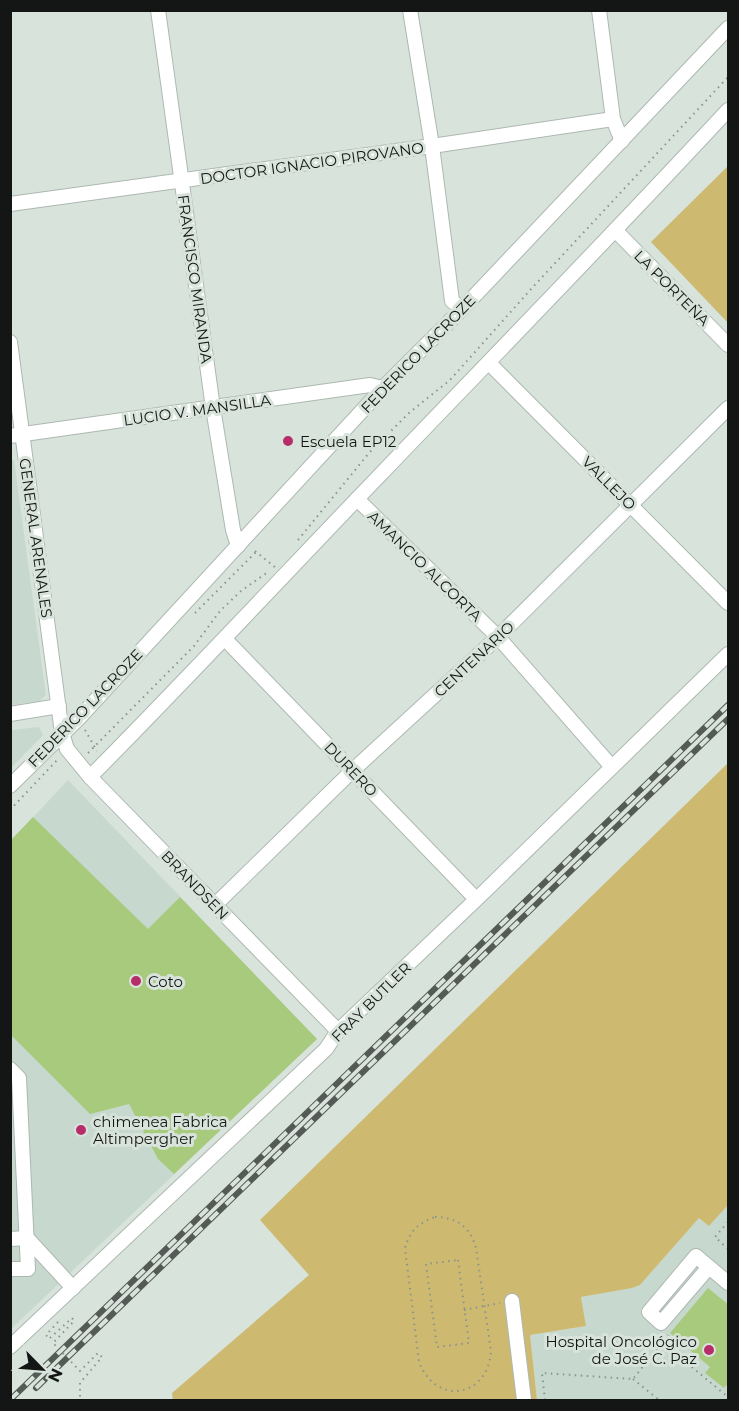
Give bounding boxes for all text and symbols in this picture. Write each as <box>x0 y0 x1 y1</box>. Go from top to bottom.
street label: DOCTOR IGNACIO PIROVANO <box>199 138 425 188</box>
street label: FRANCISCO MIRANDA <box>174 194 216 365</box>
street label: LA PORTEÑA <box>630 246 714 330</box>
street label: FEDERICO LACROZE <box>357 291 479 417</box>
street label: LUCIO V. MANSILLA <box>122 390 272 430</box>
place label: Escuela EP12 <box>300 432 396 451</box>
marker: Escuela EP12 <box>281 434 295 448</box>
street label: VALLEJO <box>578 452 640 514</box>
street label: GENERAL ARENALES <box>15 457 57 619</box>
street label: AMANCIO ALCORTA <box>364 507 486 626</box>
street label: CENTENARIO <box>430 617 518 701</box>
street label: FEDERICO LACROZE <box>24 645 146 771</box>
street label: DURERO <box>320 738 382 800</box>
street label: BRANDSEN <box>157 846 233 924</box>
street label: FRAY BUTLER <box>327 958 415 1046</box>
place label: Coto <box>148 972 183 991</box>
marker: Coto <box>129 974 143 988</box>
place label: chimenea Fabrica Altimpergher <box>93 1112 228 1148</box>
marker: chimenea Fabrica Altimpergher <box>74 1123 88 1137</box>
place label: Hospital Oncológico de José C. Paz <box>545 1332 697 1368</box>
north arrow <box>12 1339 72 1399</box>
marker: Hospital Oncológico de José C. Paz <box>702 1343 716 1357</box>
text: N <box>44 1365 66 1385</box>

